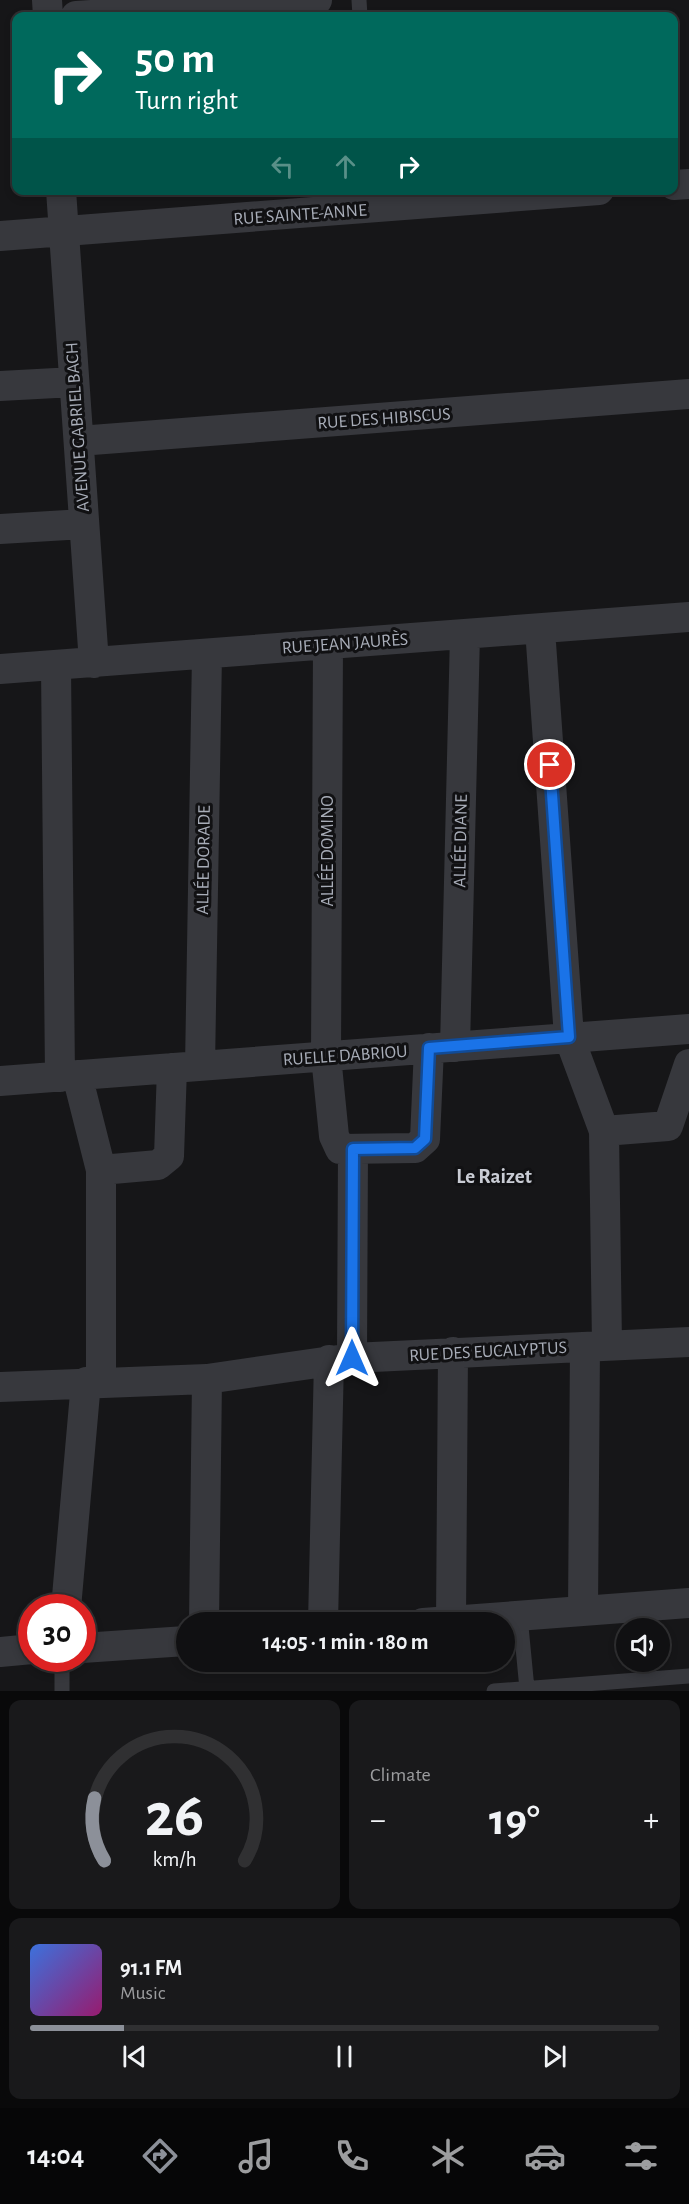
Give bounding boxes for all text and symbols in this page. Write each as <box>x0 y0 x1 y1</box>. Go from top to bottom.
icon: right <box>36 36 114 114</box>
text: 50 m <box>135 38 215 80</box>
text: Turn right <box>135 87 238 114</box>
icon: left <box>266 150 299 183</box>
icon: ahead <box>329 150 362 183</box>
icon: right <box>392 150 425 183</box>
street label: RUE SAINTE-ANNE <box>233 201 368 229</box>
street label: AVENUE GABRIEL BACH <box>63 341 93 513</box>
street label: RUE DES HIBISCUS <box>317 405 451 433</box>
street label: RUE JEAN JAURÈS <box>281 628 409 657</box>
pin <box>524 739 575 790</box>
icon: arrive <box>533 748 566 781</box>
street label: ALLÉE DIANE <box>448 794 471 888</box>
street label: ALLÉE DOMINO <box>316 795 337 907</box>
street label: ALLÉE DORADE <box>191 805 214 915</box>
street label: RUELLE DABRIOU <box>282 1043 408 1069</box>
district label: Le Raizet <box>456 1166 532 1187</box>
position arrow <box>320 1326 384 1390</box>
street label: RUE DES EUCALYPTUS <box>409 1339 567 1365</box>
speed limit sign: 30 <box>18 1594 96 1672</box>
map controls <box>616 1618 670 1672</box>
button: sound <box>616 1618 670 1672</box>
text: 14:05 · 1 min · 180 m <box>262 1631 429 1653</box>
text: Climate <box>370 1765 431 1785</box>
text: 26 <box>145 1785 204 1847</box>
text: 19° <box>489 1798 540 1843</box>
text: − <box>370 1804 386 1837</box>
text: + <box>643 1804 659 1837</box>
text: km/h <box>152 1850 197 1871</box>
text: 91.1 FM <box>120 1957 182 1979</box>
text: Music <box>120 1983 166 2003</box>
icon: previous <box>118 2040 151 2073</box>
icon: pause <box>328 2040 361 2073</box>
icon: next <box>538 2040 571 2073</box>
icon: directions <box>139 2135 181 2177</box>
icon: music <box>235 2135 277 2177</box>
icon: phone <box>331 2135 373 2177</box>
icon: climate <box>427 2135 469 2177</box>
icon: car <box>524 2135 566 2177</box>
icon: filters <box>620 2135 662 2177</box>
text: 14:04 <box>27 2142 84 2169</box>

